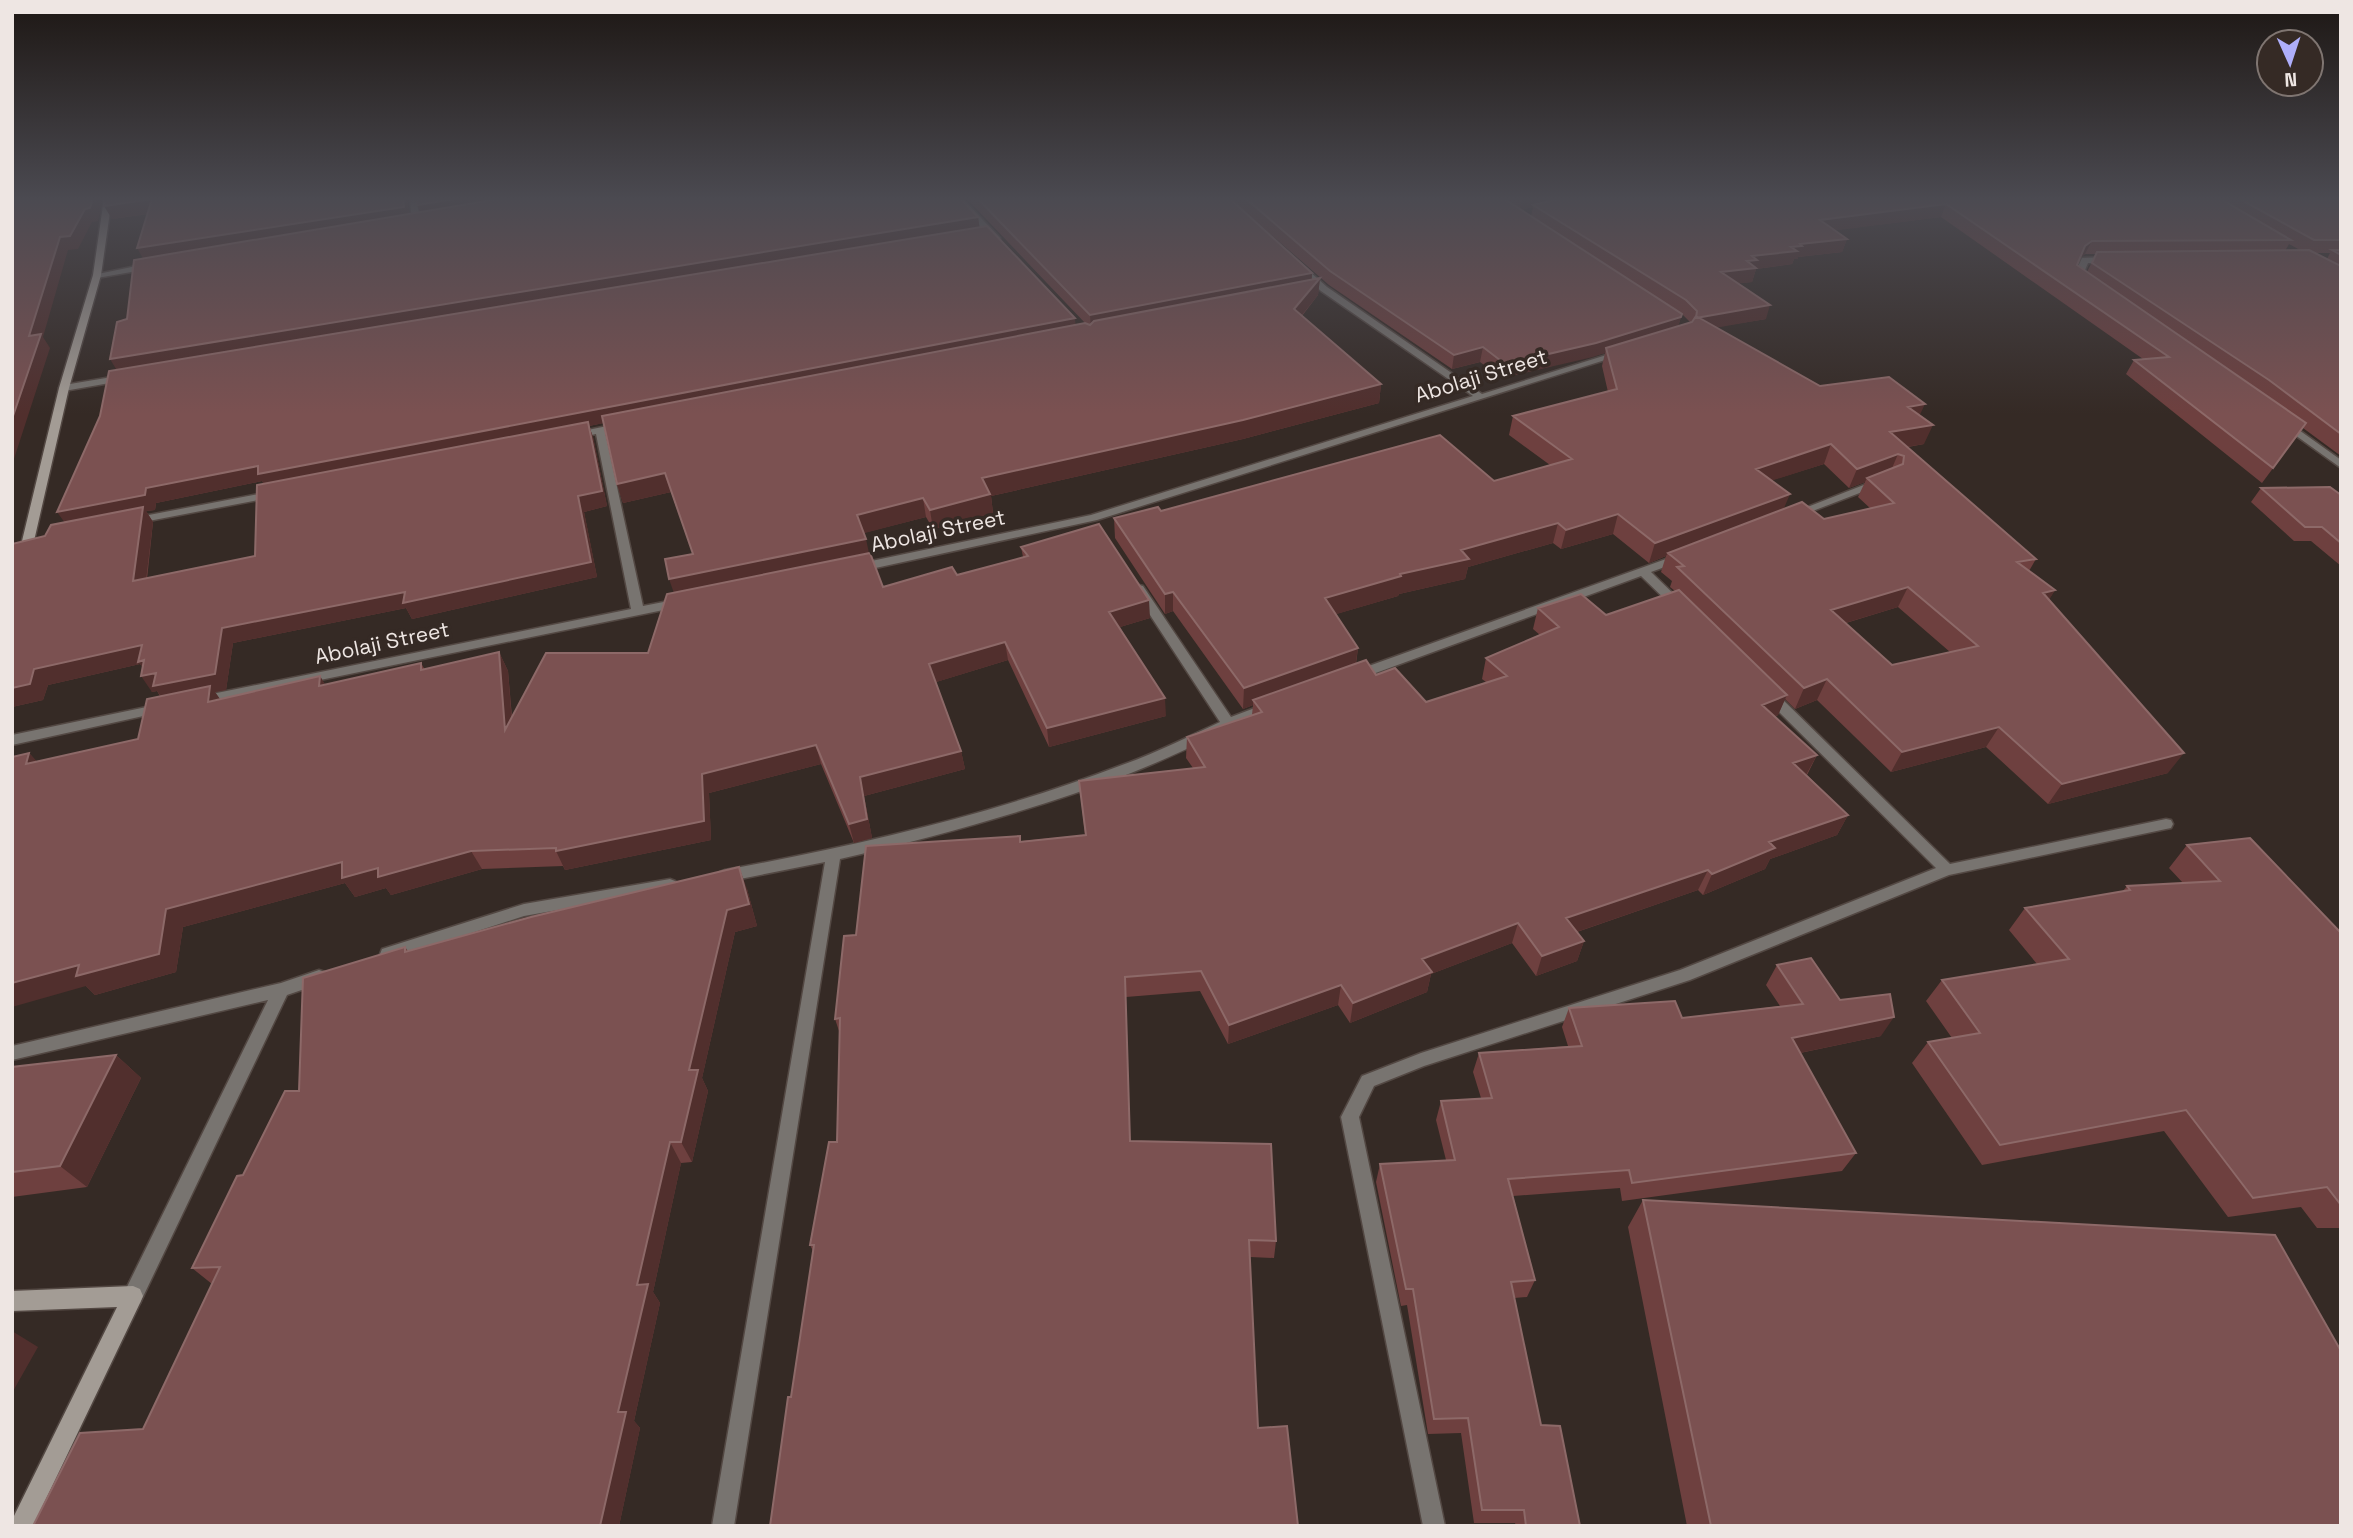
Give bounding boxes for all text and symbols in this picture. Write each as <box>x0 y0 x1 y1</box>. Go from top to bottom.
north arrow <box>2255 28 2325 98</box>
text: N <box>2284 67 2298 92</box>
street label: Abolaji Street <box>1411 343 1550 408</box>
street label: Abolaji Street <box>868 503 1008 558</box>
street label: Abolaji Street <box>312 615 452 670</box>

